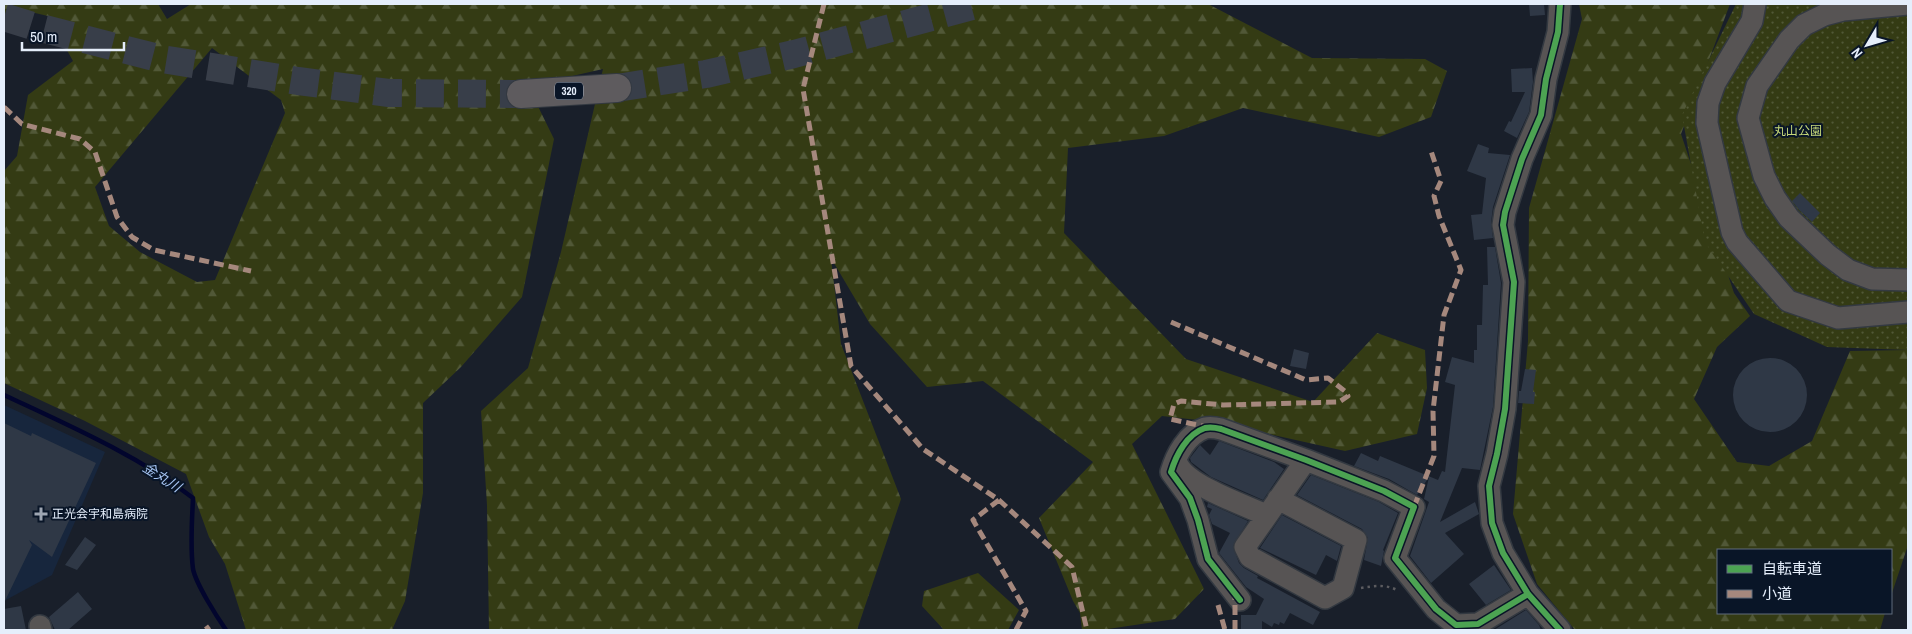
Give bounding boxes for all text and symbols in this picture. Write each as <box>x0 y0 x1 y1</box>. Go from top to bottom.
scale bar <box>22 20 125 52</box>
north arrow <box>1842 20 1892 70</box>
text: 50 m <box>30 26 57 47</box>
text: N <box>1847 44 1866 62</box>
road number: 320 <box>555 82 583 100</box>
park label: 丸山公園 <box>1774 123 1822 139</box>
water label: 金丸川 <box>139 458 186 497</box>
place label: 正光会宇和島病院 <box>52 506 148 522</box>
marker: 正光会宇和島病院 <box>34 507 48 521</box>
legend <box>1717 549 1892 614</box>
text: 自転車道 <box>1762 558 1822 579</box>
text: 小道 <box>1762 583 1792 604</box>

